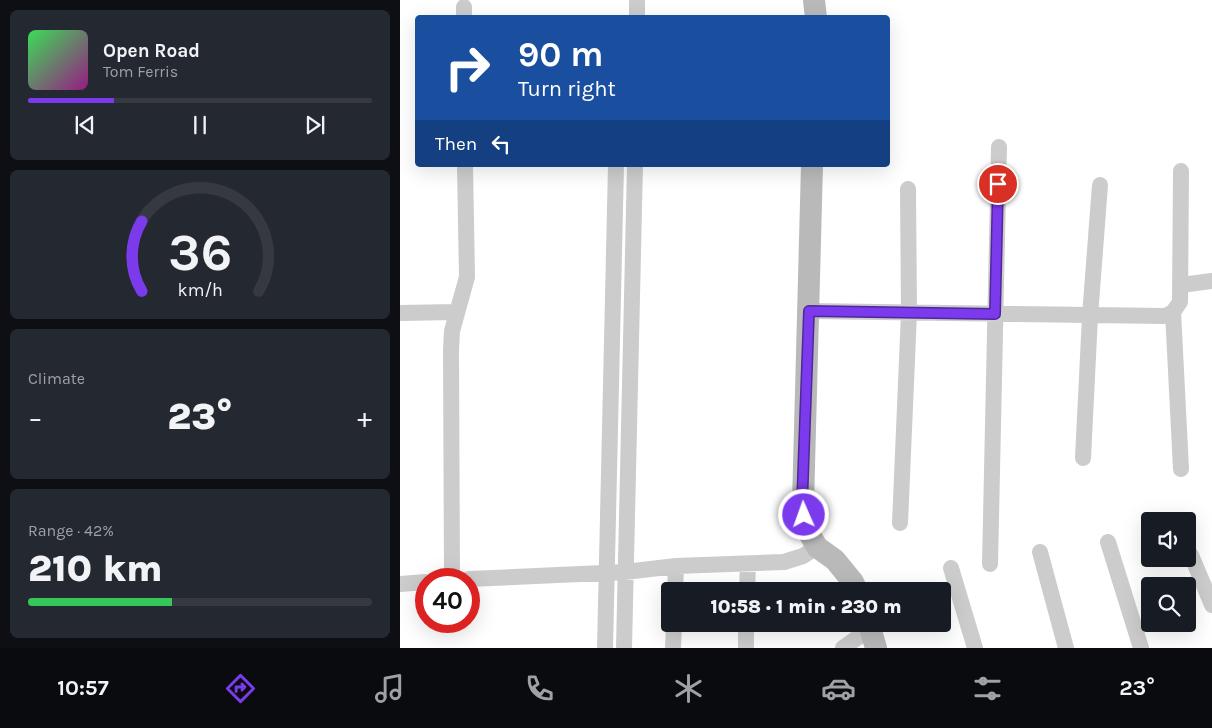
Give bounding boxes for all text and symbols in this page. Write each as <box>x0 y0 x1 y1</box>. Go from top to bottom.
text: 90 m <box>518 34 604 75</box>
icon: right <box>435 35 500 100</box>
text: Open Road <box>103 40 200 62</box>
text: Tom Ferris <box>103 62 178 81</box>
text: Turn right <box>518 76 616 102</box>
icon: previous <box>71 111 99 139</box>
icon: pause <box>186 111 214 139</box>
icon: next <box>301 111 329 139</box>
icon: left <box>487 130 515 158</box>
text: Then <box>435 133 477 155</box>
pin <box>977 163 1019 205</box>
icon: arrive <box>984 170 1012 198</box>
text: 36 <box>168 222 232 283</box>
text: km/h <box>177 280 223 301</box>
text: Climate <box>28 369 85 388</box>
text: 23° <box>167 394 233 439</box>
text: − <box>28 401 43 434</box>
text: + <box>357 401 372 434</box>
position arrow <box>777 488 829 540</box>
map controls <box>1141 512 1196 632</box>
button: sound <box>1141 512 1196 567</box>
text: Range · 42% <box>28 521 114 540</box>
text: 210 km <box>28 546 163 591</box>
speed limit sign: 40 <box>415 568 480 633</box>
button: search <box>1141 577 1196 632</box>
text: 10:58 · 1 min · 230 m <box>711 596 901 618</box>
icon: directions <box>223 671 258 706</box>
icon: music <box>372 671 407 706</box>
icon: phone <box>522 671 557 706</box>
icon: climate <box>671 671 706 706</box>
icon: car <box>821 671 856 706</box>
icon: filters <box>970 671 1005 706</box>
text: 10:57 <box>57 675 109 701</box>
text: 23° <box>1119 675 1155 701</box>

